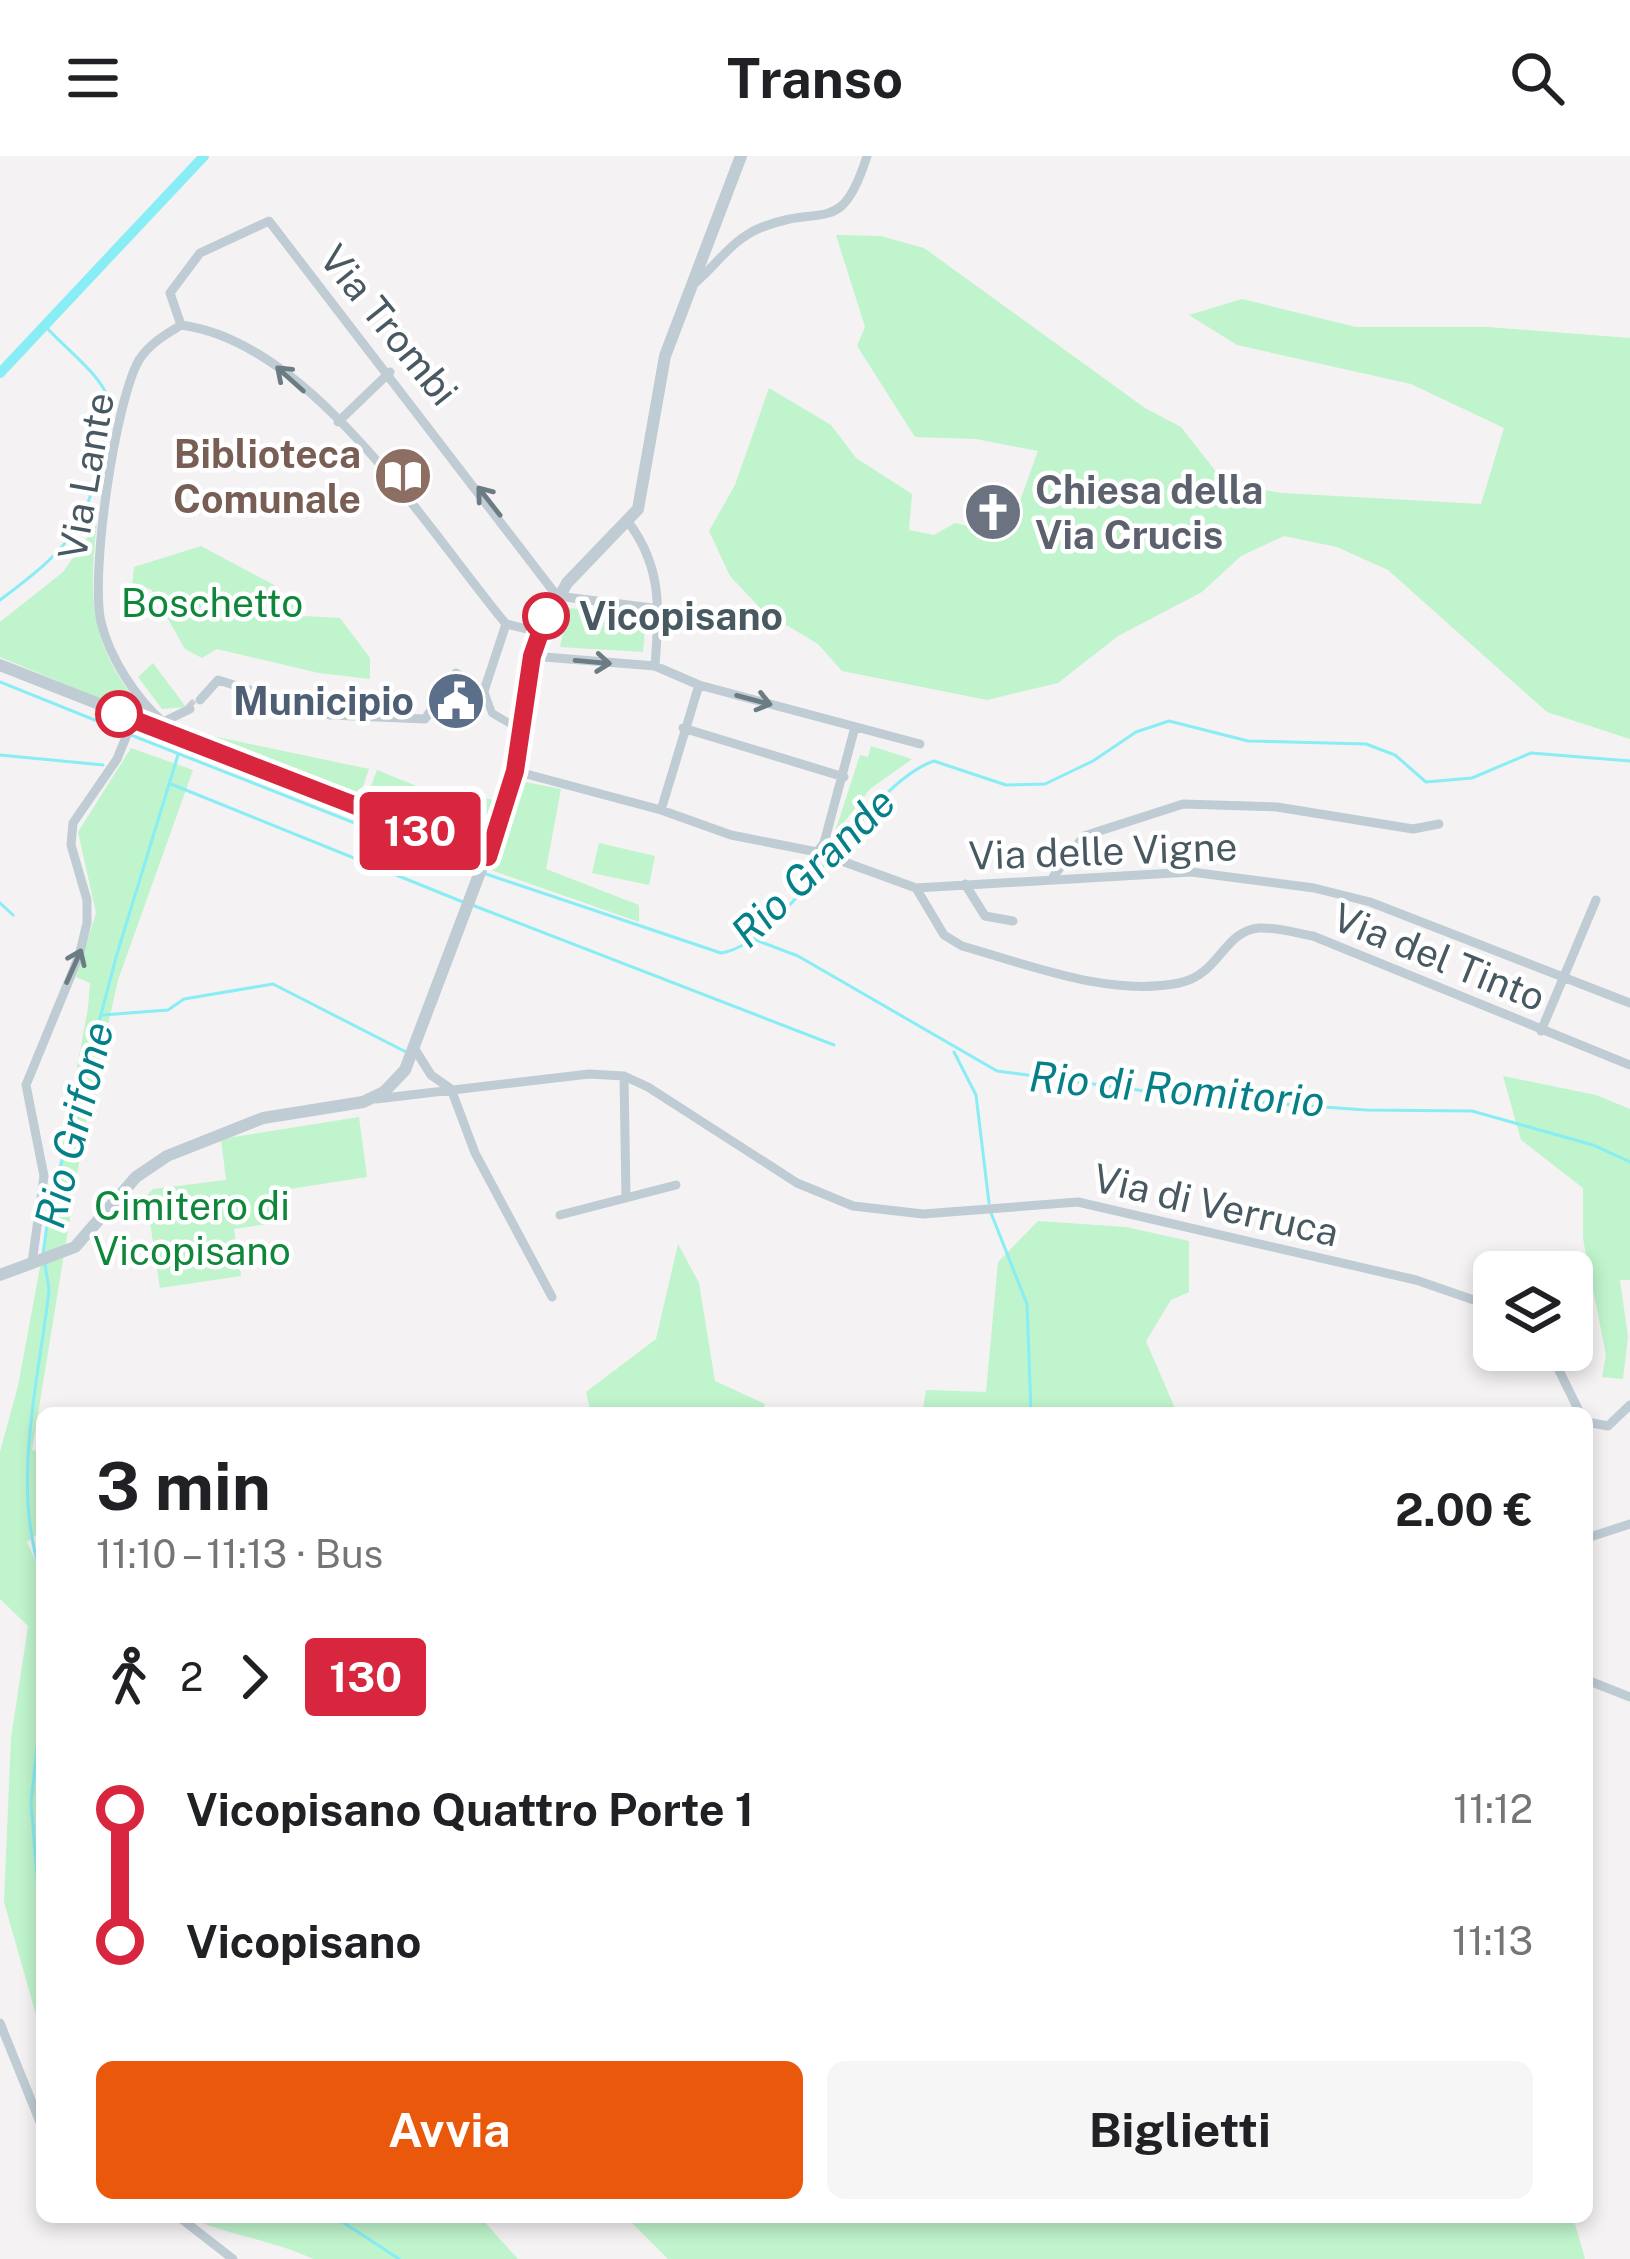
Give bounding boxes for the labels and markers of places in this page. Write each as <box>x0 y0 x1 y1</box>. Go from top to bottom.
place label: Biblioteca Comunale <box>173 431 361 522</box>
library icon: Biblioteca Comunale <box>372 445 434 507</box>
place label: Chiesa della Via Crucis <box>1035 467 1263 558</box>
church icon: Chiesa della Via Crucis <box>962 481 1024 543</box>
place label: Vicopisano <box>579 593 783 639</box>
marker: Vicopisano <box>524 594 568 638</box>
public building icon: Municipio <box>425 670 487 732</box>
place label: Municipio <box>233 678 414 724</box>
unlabelled marker <box>97 692 141 736</box>

